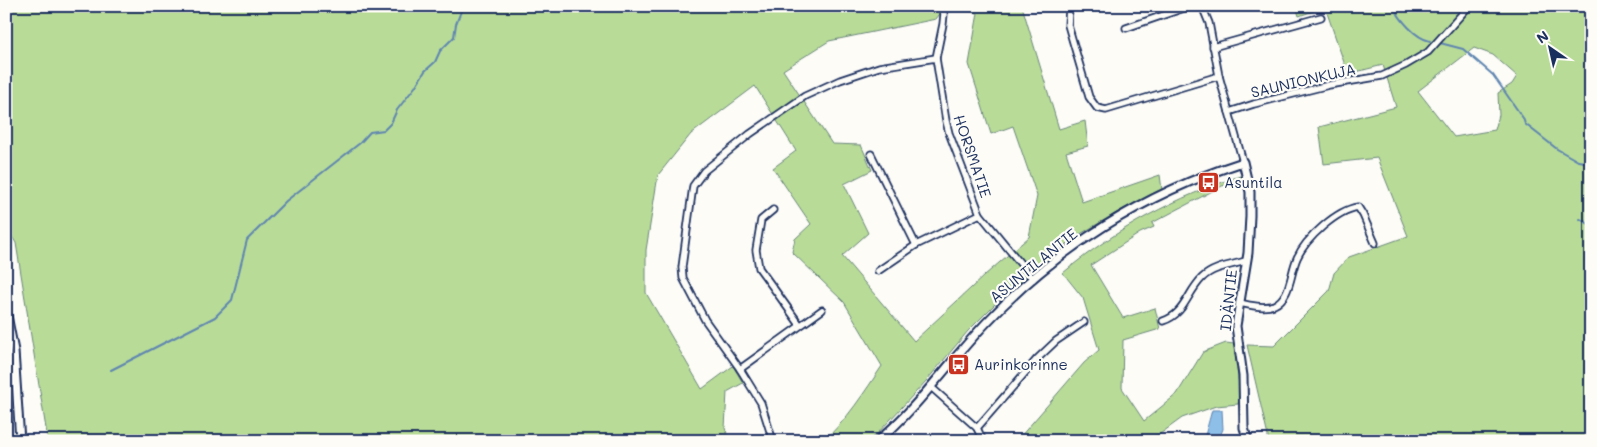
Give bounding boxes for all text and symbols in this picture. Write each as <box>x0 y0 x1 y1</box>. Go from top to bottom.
north arrow <box>1524 22 1574 72</box>
text: N <box>1533 26 1552 48</box>
street label: SAUNIONKUJA <box>1249 58 1357 102</box>
street label: HORSMATIE <box>949 112 997 201</box>
bus stop icon: Asuntila <box>1196 170 1220 194</box>
place label: Asuntila <box>1224 172 1283 192</box>
street label: ASUNTILANTIE <box>985 223 1081 307</box>
street label: IDÄNTIE <box>1215 268 1241 332</box>
bus stop icon: Aurinkorinne <box>946 352 970 376</box>
place label: Aurinkorinne <box>974 354 1068 374</box>

